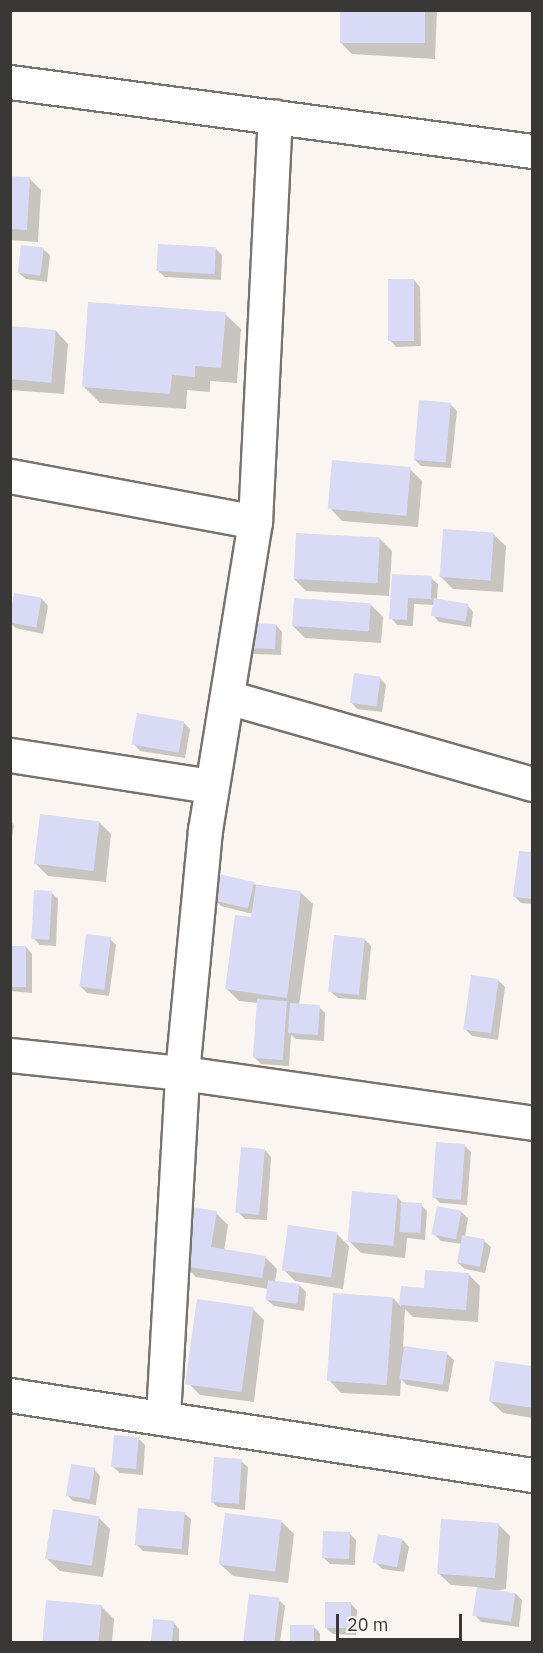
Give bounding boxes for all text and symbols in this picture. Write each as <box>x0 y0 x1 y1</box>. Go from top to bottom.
scale bar <box>339 1602 465 1640</box>
text: 20 m <box>347 1613 389 1636</box>

